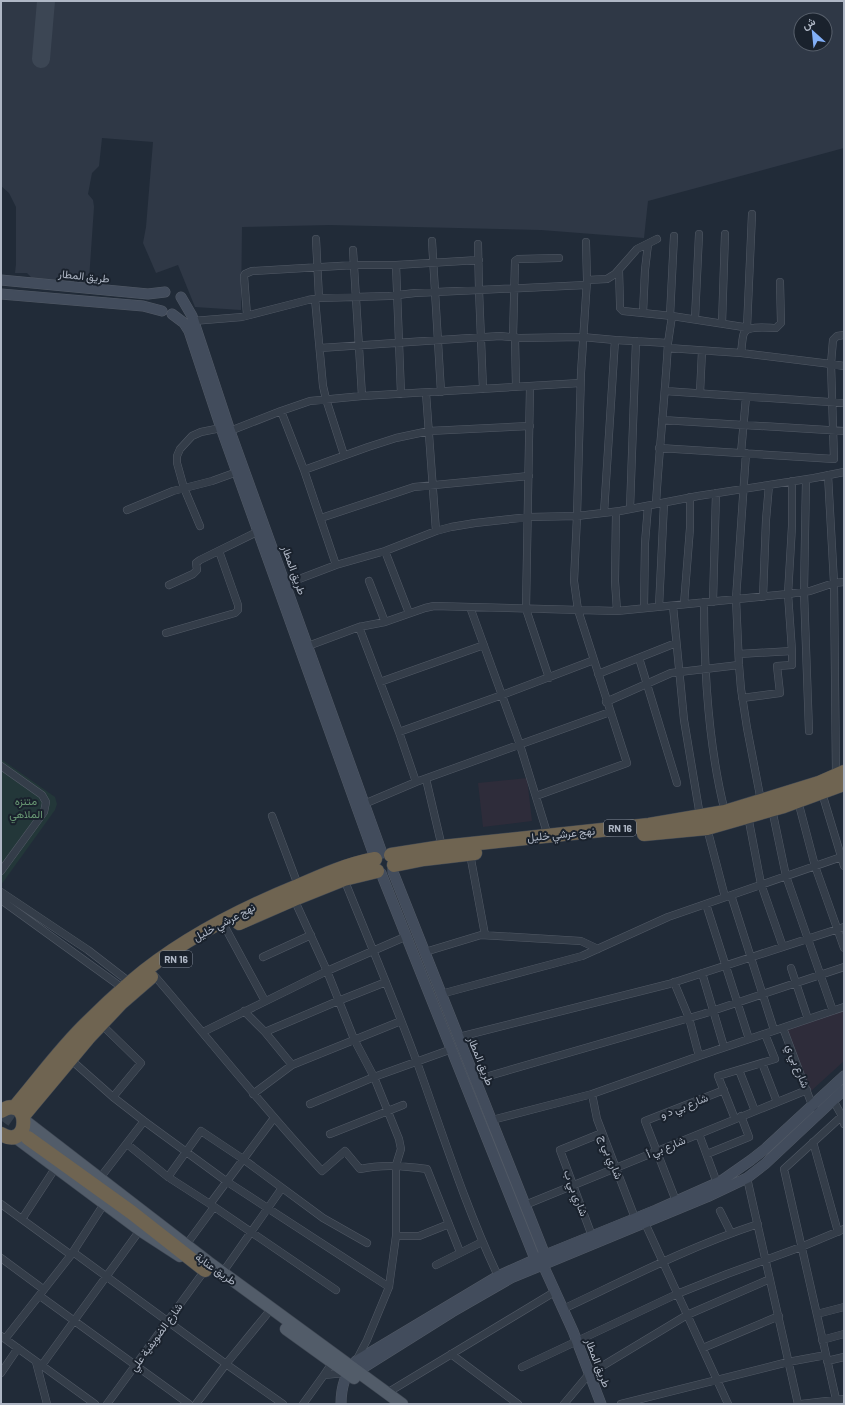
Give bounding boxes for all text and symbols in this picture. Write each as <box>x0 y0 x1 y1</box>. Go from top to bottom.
north arrow <box>793 12 833 52</box>
text: ش <box>799 14 818 32</box>
street label: طريق المطار <box>57 266 110 286</box>
street label: طريق المطار <box>278 542 309 597</box>
park label: متنزه الملاهي <box>9 794 43 824</box>
road number: RN 16 <box>604 820 636 836</box>
street label: نهج عرشي خليل <box>526 823 596 848</box>
street label: نهج عرشي خليل <box>191 900 259 947</box>
road number: RN 16 <box>160 951 192 967</box>
street label: طريق المطار <box>464 1034 497 1088</box>
street label: شارع بي ي <box>780 1042 813 1091</box>
street label: شارع بي د و <box>658 1090 711 1124</box>
street label: شاري بي ج <box>593 1133 626 1182</box>
street label: شارع بي أ <box>645 1133 689 1164</box>
street label: شاري بي ب <box>558 1168 591 1220</box>
street label: طريق عنابة <box>193 1250 239 1288</box>
street label: شارع الضويفية علي <box>126 1300 188 1376</box>
street label: طريق المطار <box>582 1335 614 1390</box>

